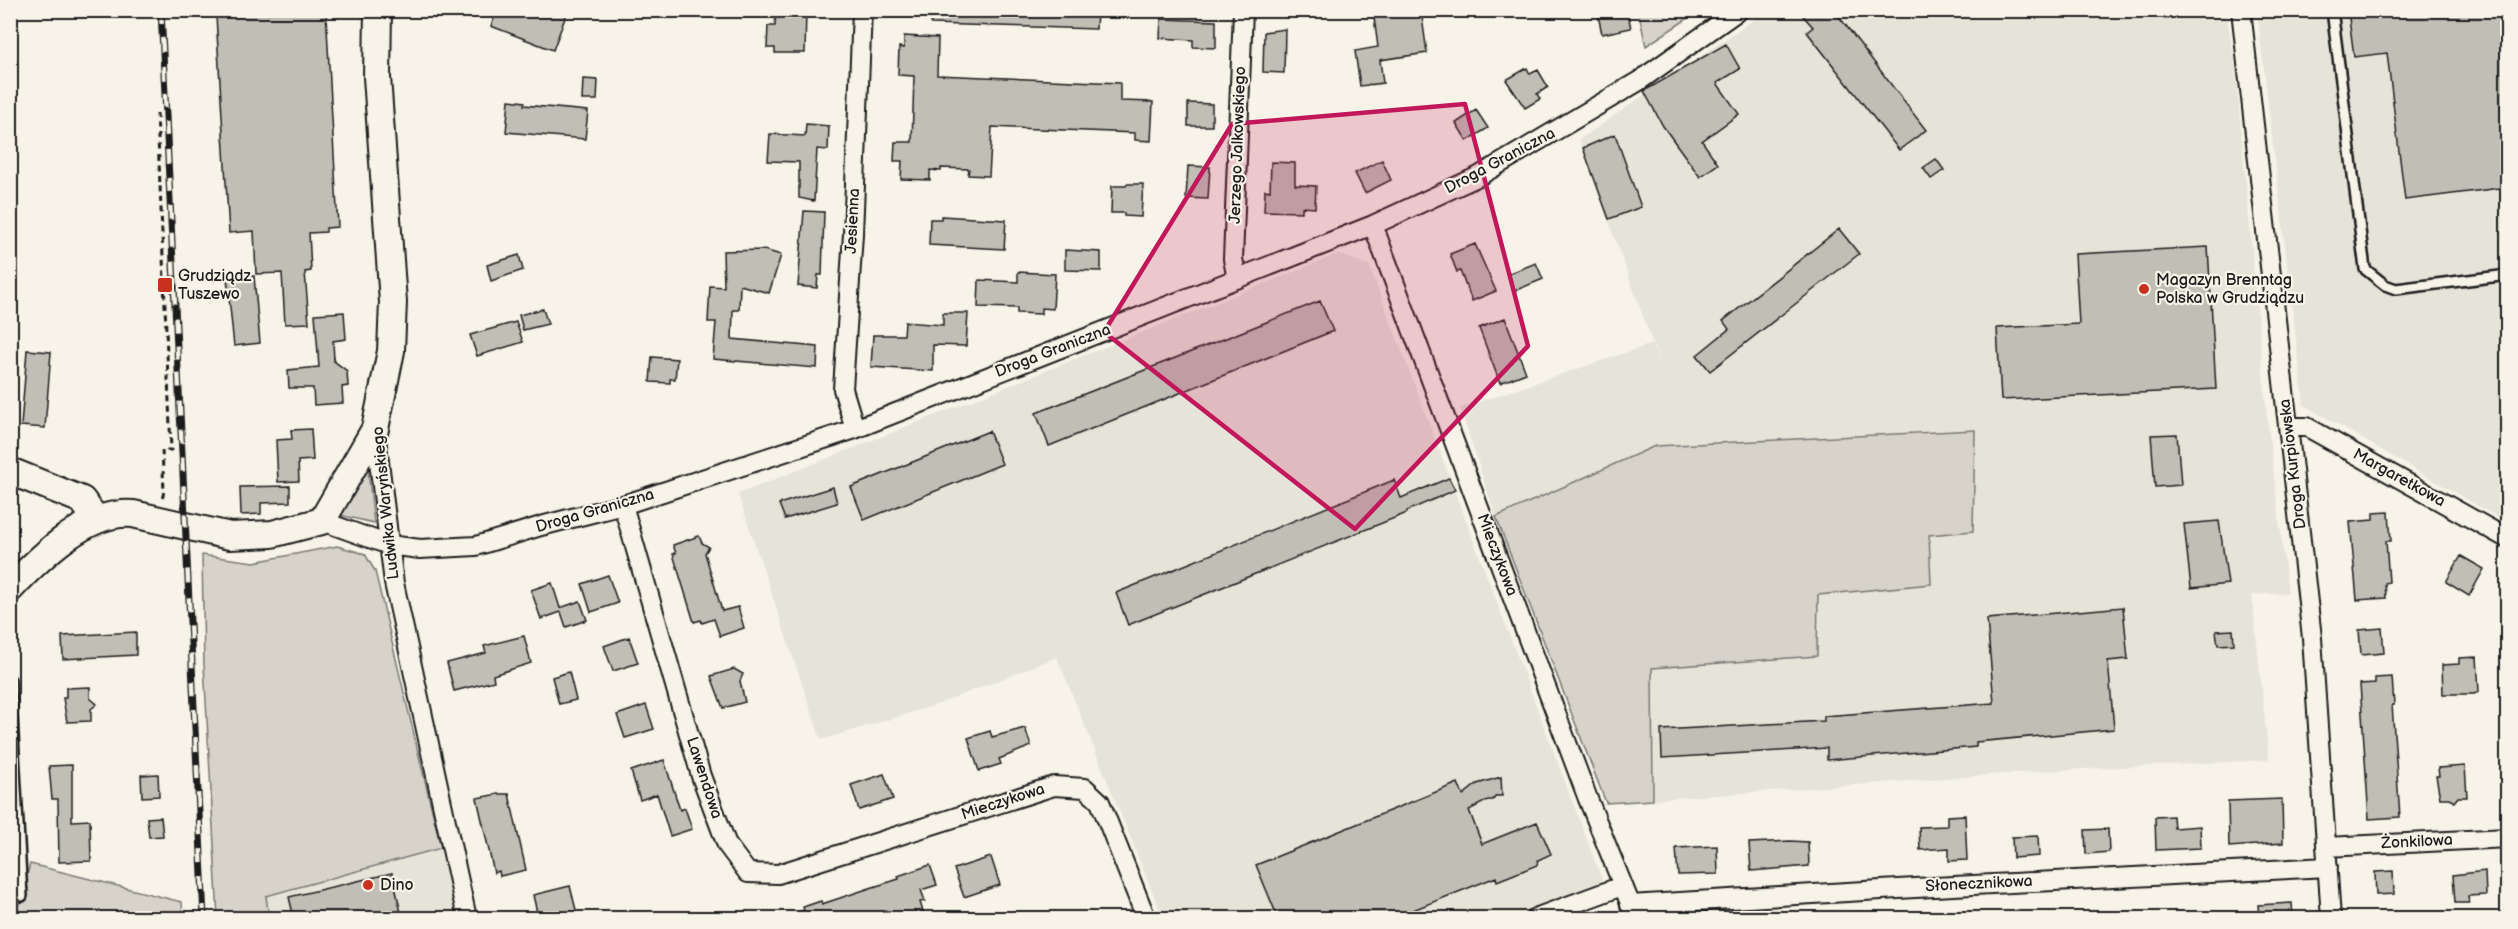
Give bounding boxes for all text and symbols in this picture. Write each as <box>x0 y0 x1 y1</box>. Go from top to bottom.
street label: Jerzego Jalkowskiego <box>1226 66 1250 224</box>
street label: Droga Graniczna <box>1442 124 1558 198</box>
street label: Jesienna <box>842 188 864 254</box>
place label: Grudziądz Tuszewo <box>178 267 252 304</box>
place label: Magazyn Brenntag Polska w Grudziądzu <box>2156 271 2304 308</box>
marker: Grudziądz Tuszewo <box>156 276 174 294</box>
marker: Magazyn Brenntag Polska w Grudziądzu <box>2137 282 2151 296</box>
street label: Droga Graniczna <box>992 320 1114 382</box>
street label: Droga Kurpiowska <box>2276 398 2310 530</box>
street label: Ludwika Waryńskiego <box>369 425 403 581</box>
street label: Margaretkowa <box>2349 445 2449 511</box>
street label: Droga Graniczna <box>534 485 656 537</box>
street label: Mieczykowa <box>1473 511 1521 599</box>
street label: Lawendowa <box>682 735 726 821</box>
street label: Mieczykowa <box>959 780 1047 824</box>
street label: Żonkilowa <box>2380 829 2453 853</box>
street label: Słonecznikowa <box>1925 872 2033 896</box>
place label: Dino <box>380 876 414 895</box>
marker: Dino <box>361 878 375 892</box>

